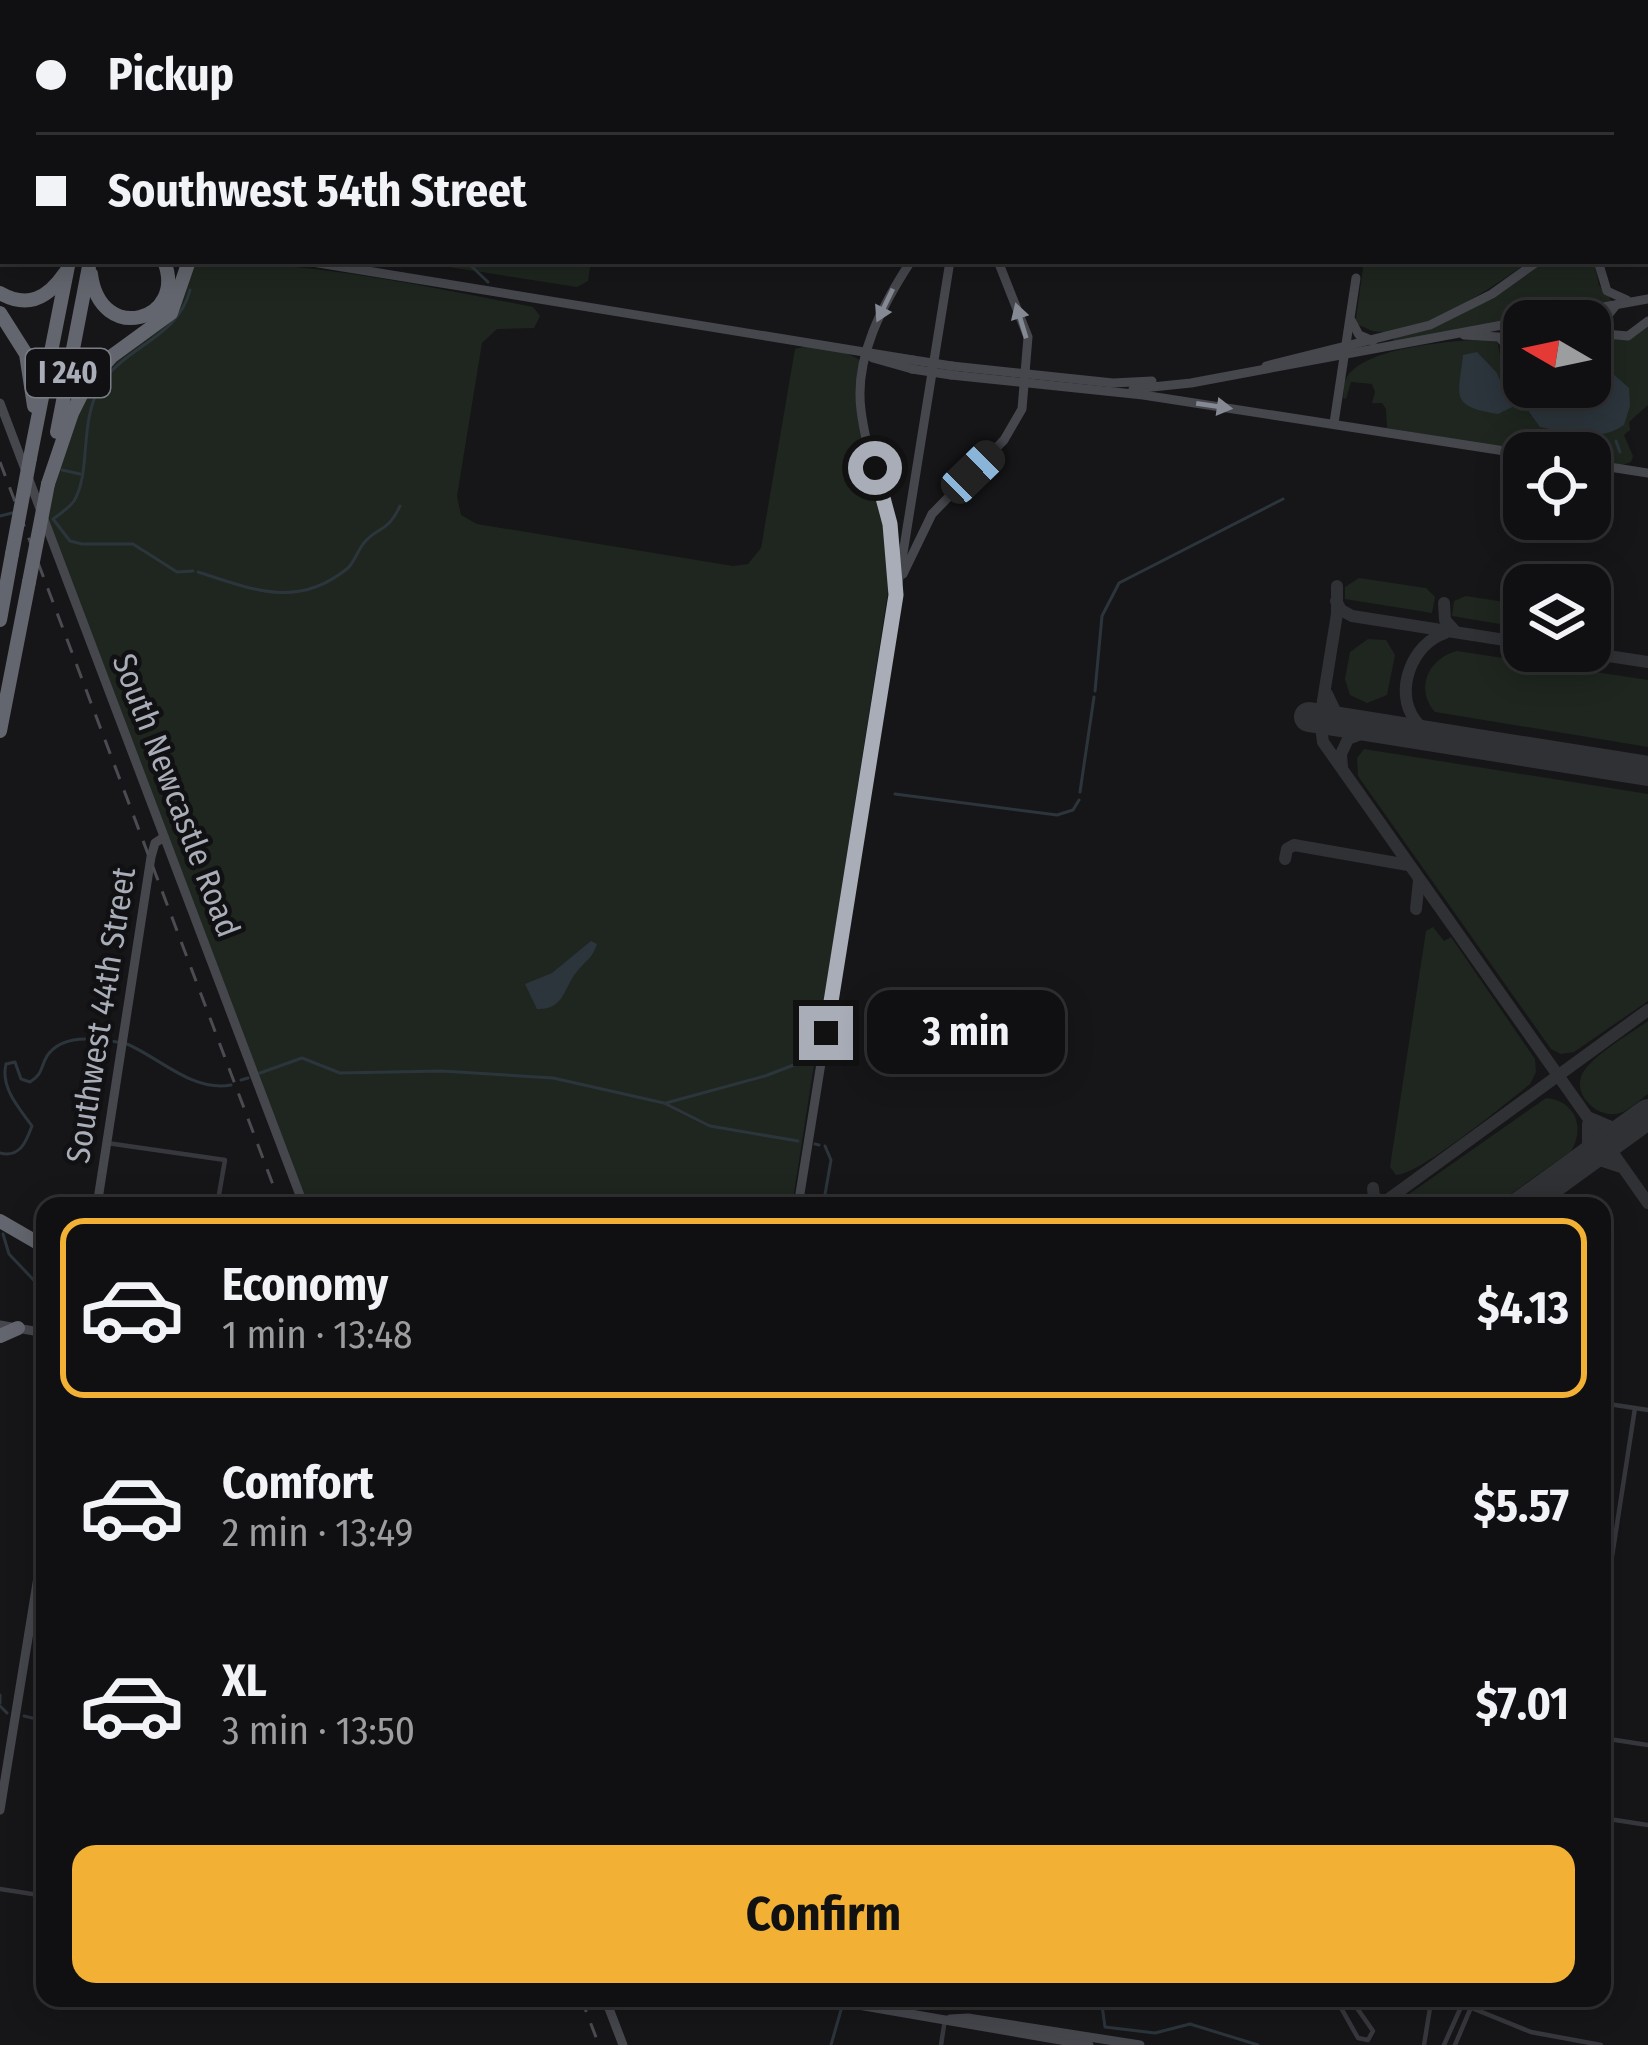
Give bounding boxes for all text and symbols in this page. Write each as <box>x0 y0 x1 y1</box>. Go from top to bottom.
text: Pickup <box>108 48 234 102</box>
text: Southwest 54th Street <box>108 164 527 218</box>
one-way arrow <box>875 288 895 323</box>
north arrow <box>1503 300 1611 408</box>
map controls <box>1503 300 1611 672</box>
one-way arrow <box>1011 302 1030 339</box>
road number: I 240 <box>26 349 110 397</box>
one-way arrow <box>1196 396 1233 415</box>
button: locate <box>1503 432 1611 540</box>
car <box>935 434 1011 510</box>
route start <box>848 441 902 495</box>
button: layers <box>1503 564 1611 672</box>
street label: South Newcastle Road <box>104 648 249 943</box>
street label: Southwest 44th Street <box>58 864 144 1166</box>
callout: 3 min <box>868 991 1066 1075</box>
route end <box>799 1006 853 1060</box>
text: 3 min <box>923 1009 1009 1055</box>
icon: car <box>78 1254 186 1362</box>
text: Economy <box>222 1258 388 1312</box>
text: $4.13 <box>1477 1281 1569 1335</box>
text: 1 min · 13:48 <box>222 1312 413 1358</box>
icon: car <box>78 1452 186 1560</box>
text: Comfort <box>222 1456 374 1510</box>
text: $5.57 <box>1474 1479 1569 1533</box>
text: 2 min · 13:49 <box>222 1510 413 1556</box>
icon: car <box>78 1650 186 1758</box>
text: XL <box>222 1654 267 1708</box>
text: $7.01 <box>1476 1677 1569 1731</box>
text: 3 min · 13:50 <box>222 1708 415 1754</box>
button: Confirm <box>72 1845 1575 1983</box>

